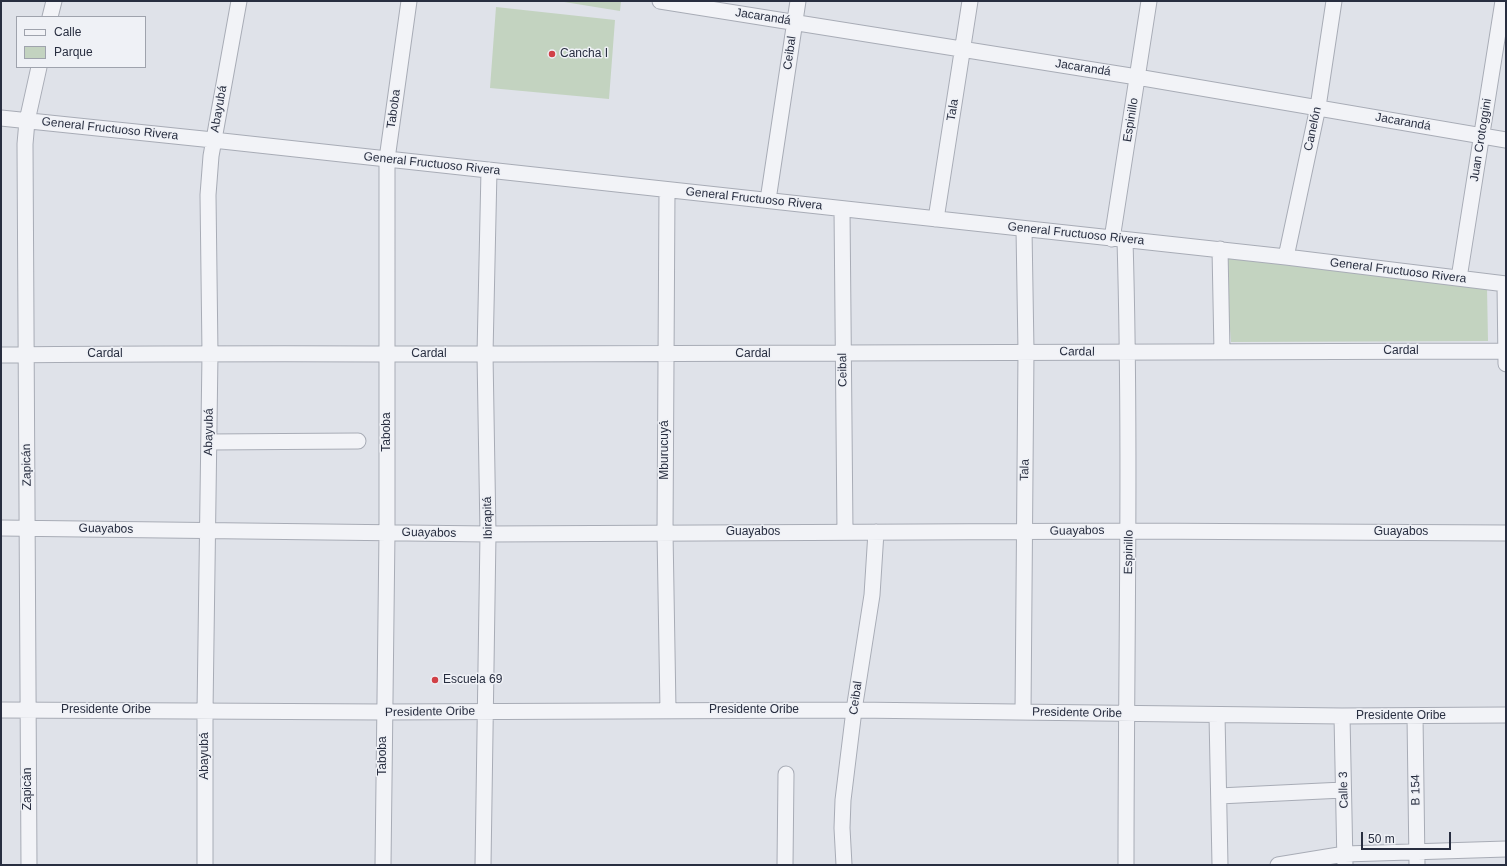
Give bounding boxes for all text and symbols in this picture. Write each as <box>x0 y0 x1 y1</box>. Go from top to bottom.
street label: Jacarandá <box>734 6 792 28</box>
legend <box>16 16 146 68</box>
text: Calle <box>54 25 81 39</box>
street label: Ceibal <box>781 35 799 71</box>
text: Parque <box>54 45 93 59</box>
place label: Cancha I <box>560 47 608 61</box>
marker: Cancha I <box>547 49 557 59</box>
street label: Jacarandá <box>1054 57 1112 79</box>
street label: Abayubá <box>208 84 230 134</box>
street label: Taboba <box>384 89 404 129</box>
street label: Espinillo <box>1120 97 1142 143</box>
street label: Juan Crotoggini <box>1467 97 1495 183</box>
street label: Tala <box>944 98 962 122</box>
street label: Canelón <box>1301 106 1325 152</box>
street label: Jacarandá <box>1374 110 1432 134</box>
street label: General Fructuoso Rivera <box>41 115 179 143</box>
street label: General Fructuoso Rivera <box>363 150 501 178</box>
street label: General Fructuoso Rivera <box>685 185 823 213</box>
street label: General Fructuoso Rivera <box>1007 220 1145 248</box>
street label: General Fructuoso Rivera <box>1329 255 1467 287</box>
street label: Cardal <box>1059 344 1095 360</box>
street label: Cardal <box>1383 344 1419 358</box>
street label: Cardal <box>87 347 123 361</box>
street label: Cardal <box>411 347 447 361</box>
street label: Cardal <box>735 347 771 361</box>
street label: Ceibal <box>836 353 850 387</box>
street label: Abayubá <box>201 408 217 456</box>
street label: Taboba <box>380 412 394 452</box>
street label: Mburucuyá <box>658 420 672 480</box>
street label: Zapicán <box>19 444 35 486</box>
street label: Tala <box>1018 459 1032 481</box>
street label: Ibirapitá <box>480 497 496 539</box>
street label: Guayabos <box>79 521 133 537</box>
street label: Guayabos <box>1050 523 1104 539</box>
street label: Guayabos <box>402 525 456 541</box>
street label: Guayabos <box>726 525 780 539</box>
street label: Guayabos <box>1374 525 1428 539</box>
street label: Espinillo <box>1121 530 1137 574</box>
place label: Escuela 69 <box>443 673 502 687</box>
marker: Escuela 69 <box>430 675 440 685</box>
street label: Ceibal <box>847 680 865 716</box>
street label: Presidente Oribe <box>61 703 151 717</box>
street label: Presidente Oribe <box>709 703 799 717</box>
street label: Presidente Oribe <box>385 704 475 720</box>
street label: Presidente Oribe <box>1032 705 1122 721</box>
street label: Presidente Oribe <box>1356 709 1446 723</box>
street label: Abayubá <box>198 732 212 780</box>
street label: Taboba <box>376 736 390 776</box>
street label: Zapicán <box>21 768 35 810</box>
street label: Calle 3 <box>1336 771 1352 809</box>
street label: B 154 <box>1409 774 1423 806</box>
scale bar <box>1363 824 1453 850</box>
text: 50 m <box>1368 832 1395 846</box>

